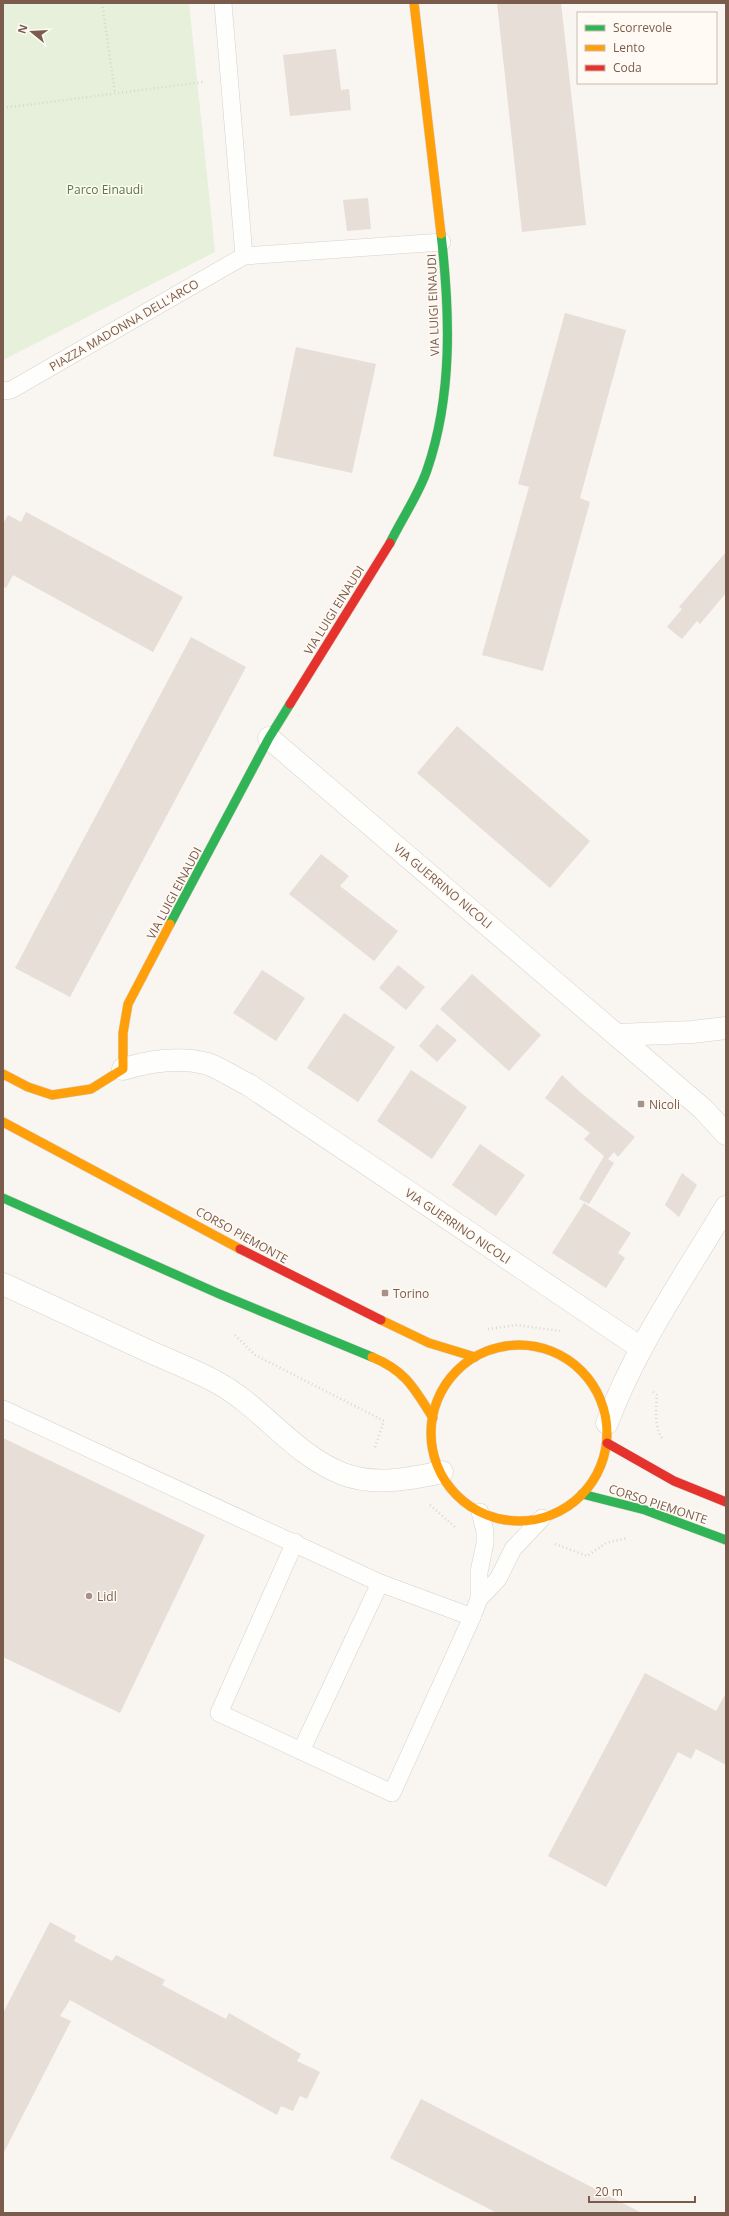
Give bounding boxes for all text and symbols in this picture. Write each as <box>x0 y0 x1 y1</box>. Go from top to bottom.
north arrow <box>12 12 52 52</box>
legend <box>577 12 717 84</box>
text: Scorrevole <box>613 19 672 36</box>
text: N <box>13 22 31 35</box>
text: Lento <box>613 39 645 56</box>
text: Coda <box>613 59 642 76</box>
park label: Parco Einaudi <box>67 181 143 198</box>
street label: VIA LUIGI EINAUDI <box>423 254 443 356</box>
street label: PIAZZA MADONNA DELL'ARCO <box>46 275 202 375</box>
street label: VIA LUIGI EINAUDI <box>300 562 368 658</box>
street label: VIA GUERRINO NICOLI <box>390 840 496 932</box>
street label: VIA LUIGI EINAUDI <box>143 844 205 942</box>
place label: Nicoli <box>649 1096 680 1113</box>
marker: Nicoli <box>636 1099 646 1109</box>
street label: VIA GUERRINO NICOLI <box>402 1184 514 1268</box>
street label: CORSO PIEMONTE <box>193 1203 291 1267</box>
place label: Torino <box>393 1285 429 1302</box>
marker: Torino <box>380 1288 390 1298</box>
street label: CORSO PIEMONTE <box>606 1480 710 1528</box>
place label: Lidl <box>97 1588 117 1605</box>
marker: Lidl <box>84 1591 94 1601</box>
scale bar <box>589 2178 695 2204</box>
text: 20 m <box>595 2183 623 2200</box>

